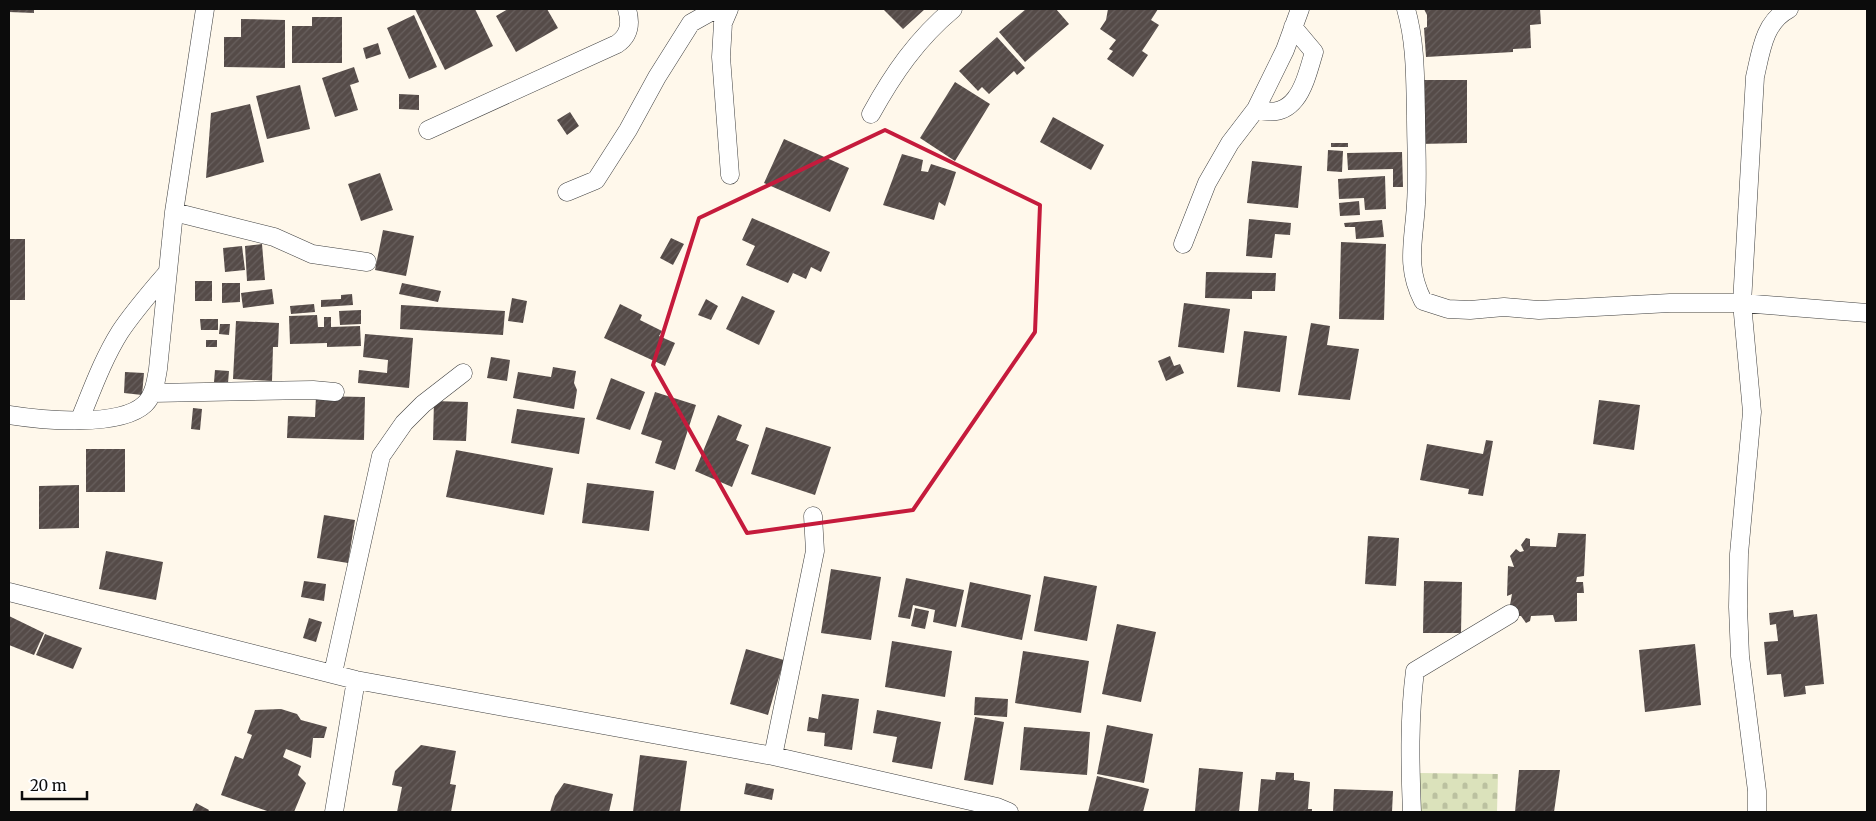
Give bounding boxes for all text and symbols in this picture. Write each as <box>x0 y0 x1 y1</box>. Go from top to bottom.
scale bar <box>22 768 88 800</box>
text: 20 m <box>30 776 67 795</box>

